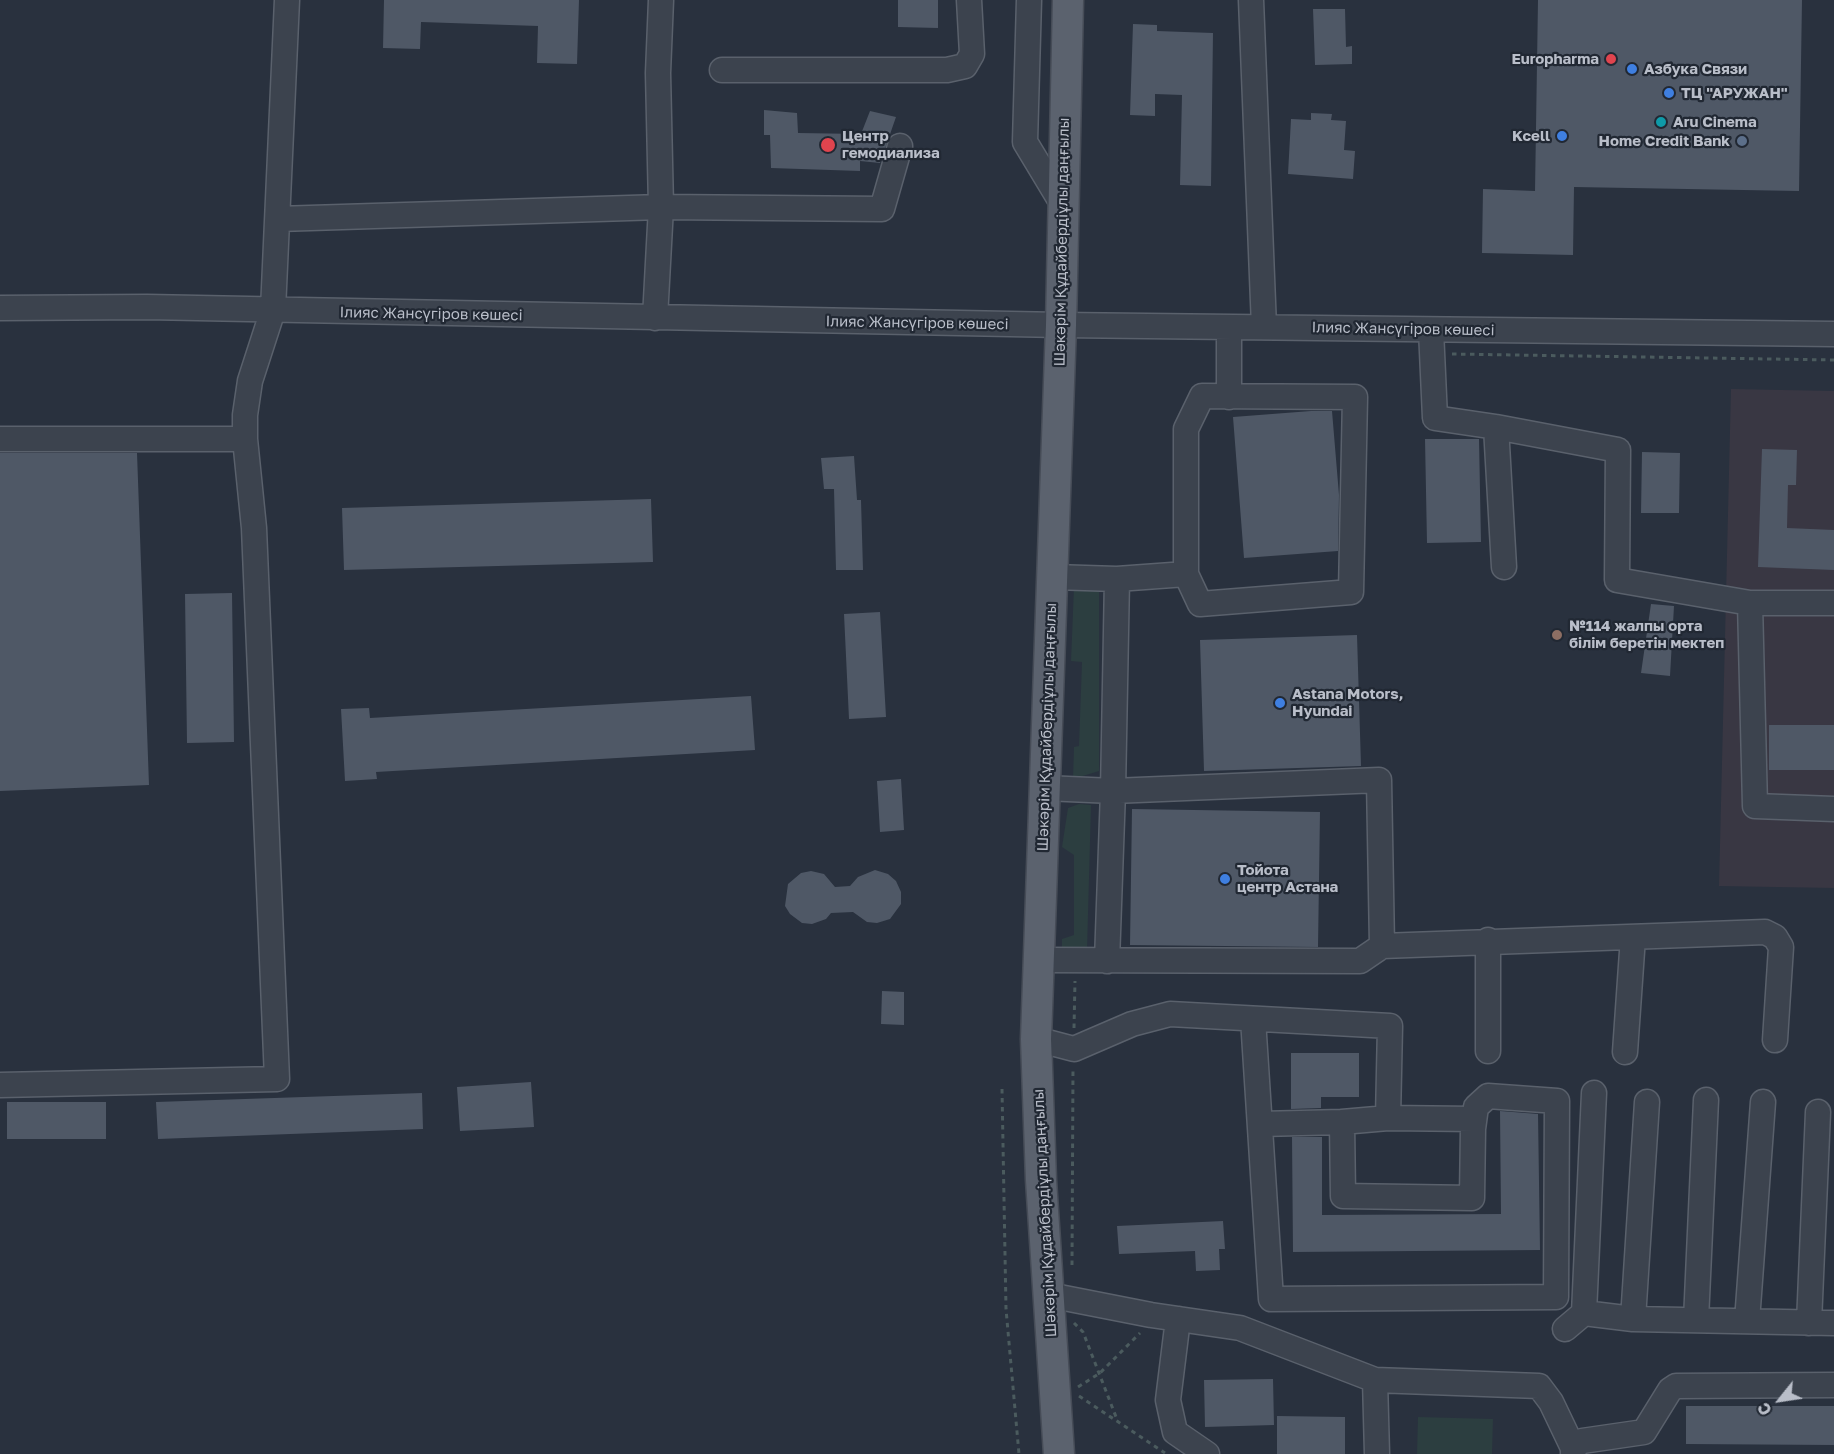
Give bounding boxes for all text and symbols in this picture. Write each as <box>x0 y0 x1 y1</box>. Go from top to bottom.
place label: Europharma <box>1511 50 1599 68</box>
marker: Europharma <box>1604 52 1618 66</box>
place label: Азбука Связи <box>1644 60 1747 78</box>
marker: Азбука Связи <box>1625 62 1639 76</box>
place label: ТЦ "АРУЖАН" <box>1681 84 1788 102</box>
marker: ТЦ "АРУЖАН" <box>1662 86 1676 100</box>
place label: Aru Cinema <box>1673 113 1757 131</box>
marker: Aru Cinema <box>1654 115 1668 129</box>
street label: Шәкәрім Құдайбердіұлы даңғылы <box>1051 117 1073 367</box>
place label: Центр гемодиализа <box>842 127 940 162</box>
place label: Kcell <box>1512 127 1550 145</box>
marker: Kcell <box>1555 129 1569 143</box>
place label: Home Credit Bank <box>1599 132 1730 150</box>
marker: Home Credit Bank <box>1735 134 1749 148</box>
marker: Центр гемодиализа <box>819 136 837 154</box>
street label: Ілияс Жансүгіров көшесі <box>339 303 523 325</box>
street label: Ілияс Жансүгіров көшесі <box>825 312 1009 334</box>
street label: Ілияс Жансүгіров көшесі <box>1311 318 1495 340</box>
street label: Шәкәрім Құдайбердіұлы даңғылы <box>1034 602 1060 852</box>
place label: №114 жалпы орта білім беретін мектеп <box>1569 617 1724 652</box>
marker: №114 жалпы орта білім беретін мектеп <box>1550 628 1564 642</box>
place label: Astana Motors, Hyundai <box>1292 685 1403 720</box>
marker: Astana Motors, Hyundai <box>1273 696 1287 710</box>
place label: Тойота центр Астана <box>1237 861 1338 896</box>
marker: Тойота центр Астана <box>1218 872 1232 886</box>
street label: Шәкәрім Құдайбердіұлы даңғылы <box>1029 1088 1061 1338</box>
north arrow <box>1750 1370 1810 1430</box>
text: С <box>1753 1399 1776 1419</box>

